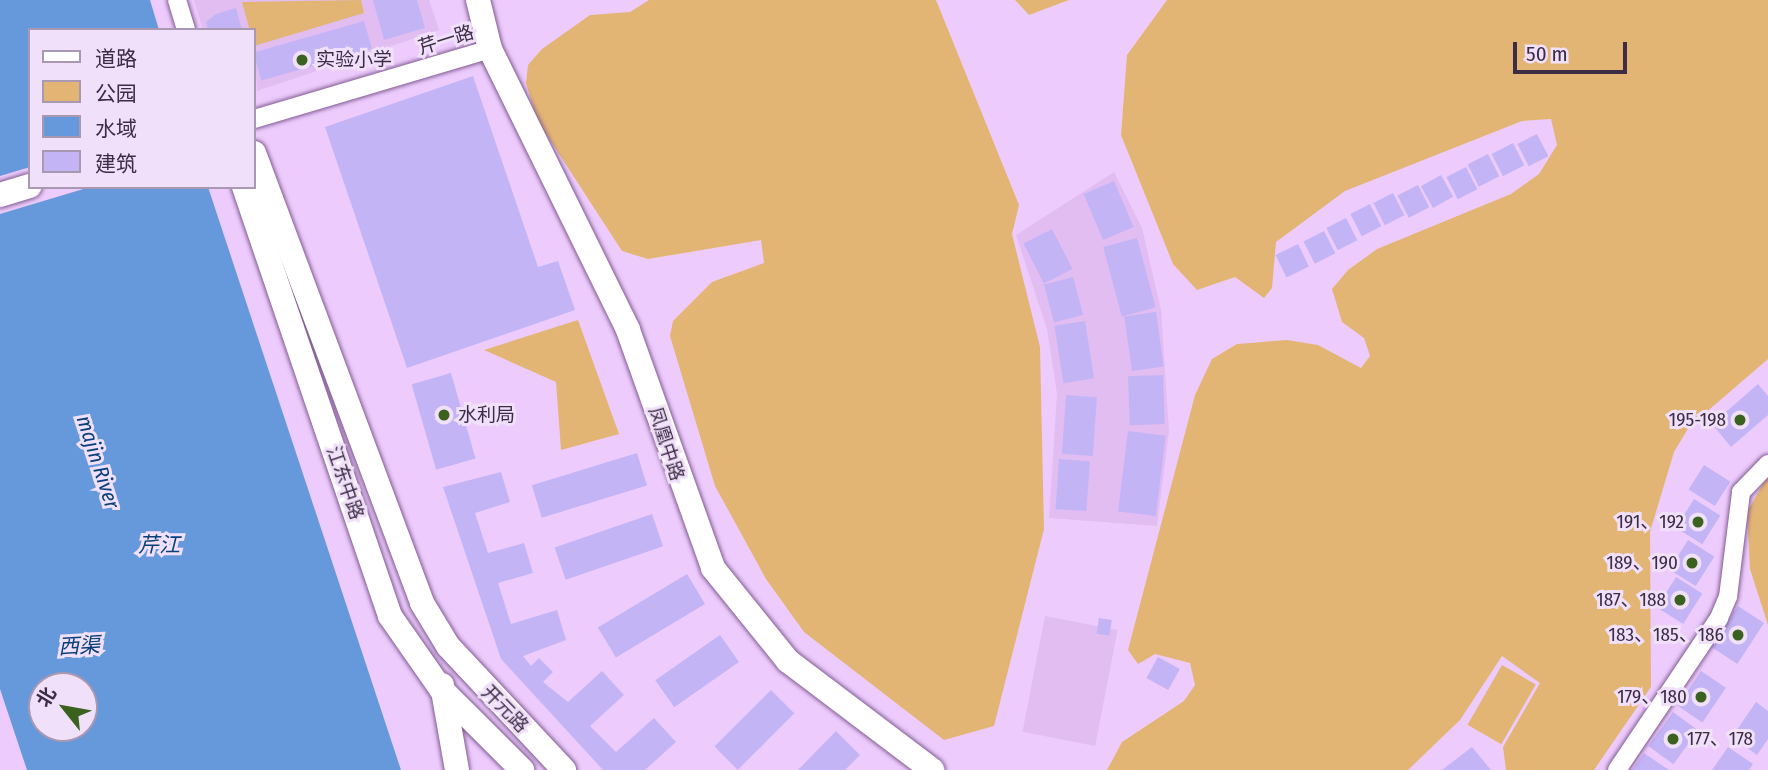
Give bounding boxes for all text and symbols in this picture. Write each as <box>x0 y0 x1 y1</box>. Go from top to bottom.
street label: 芹一路 <box>415 21 477 59</box>
legend <box>28 28 256 189</box>
scale bar <box>1516 28 1630 72</box>
text: 50 m <box>1526 41 1568 67</box>
text: 道路 <box>95 46 137 72</box>
place label: 实验小学 <box>316 49 392 71</box>
marker: 实验小学 <box>294 52 310 68</box>
text: 公园 <box>95 81 137 107</box>
text: 水域 <box>95 116 137 142</box>
text: 建筑 <box>95 151 137 177</box>
place label: 水利局 <box>458 404 515 426</box>
street label: 凤凰中路 <box>643 404 689 484</box>
marker: 水利局 <box>436 407 452 423</box>
place label: 195-198 <box>1669 409 1726 431</box>
water label: majin River <box>71 412 125 512</box>
marker: 195-198 <box>1732 412 1748 428</box>
street label: 江东中路 <box>322 443 368 523</box>
place label: 191、192 <box>1617 511 1684 533</box>
marker: 191、192 <box>1690 514 1706 530</box>
water label: 芹江 <box>138 532 180 558</box>
place label: 189、190 <box>1607 552 1678 574</box>
marker: 189、190 <box>1684 555 1700 571</box>
place label: 187、188 <box>1596 589 1666 611</box>
marker: 187、188 <box>1672 592 1688 608</box>
place label: 183、185、186 <box>1609 624 1724 646</box>
marker: 183、185、186 <box>1730 627 1746 643</box>
water label: 西渠 <box>57 632 101 660</box>
north arrow <box>28 672 98 742</box>
street label: 开元路 <box>477 681 533 737</box>
text: 北 <box>32 683 61 711</box>
place label: 179、180 <box>1617 686 1687 708</box>
marker: 179、180 <box>1693 689 1709 705</box>
place label: 177、178 <box>1687 728 1753 750</box>
marker: 177、178 <box>1665 731 1681 747</box>

